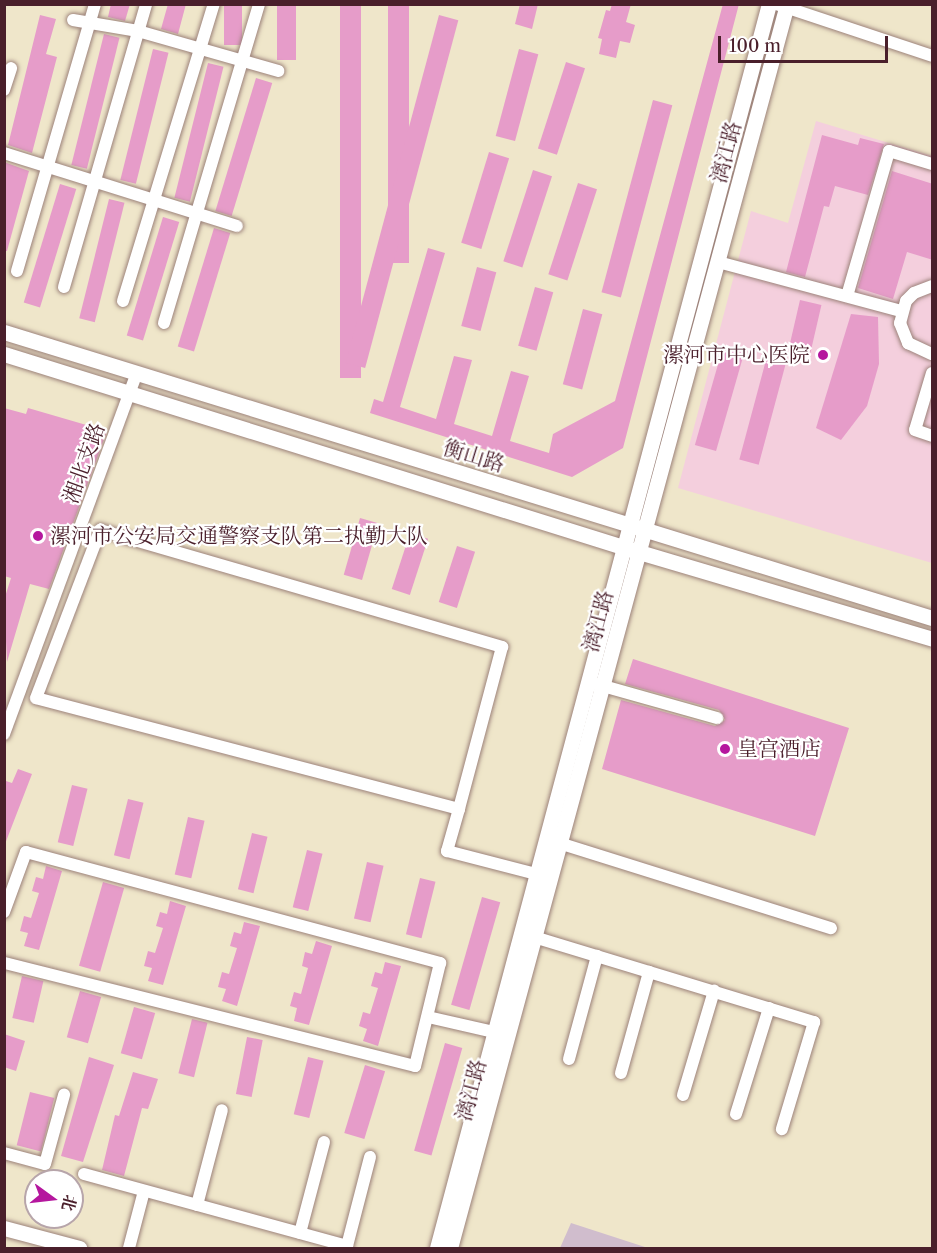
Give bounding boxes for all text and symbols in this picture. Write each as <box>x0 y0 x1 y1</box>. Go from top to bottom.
scale bar <box>721 24 890 62</box>
text: 100 m <box>729 35 781 57</box>
street label: 漓江路 <box>706 118 746 186</box>
place label: 漯河市中心医院 <box>663 342 810 368</box>
marker: 漯河市中心医院 <box>814 346 832 364</box>
street label: 湘北支路 <box>58 419 110 507</box>
street label: 衡山路 <box>440 435 508 477</box>
place label: 漯河市公安局交通警察支队第二执勤大队 <box>50 523 428 549</box>
marker: 漯河市公安局交通警察支队第二执勤大队 <box>31 529 45 543</box>
street label: 漓江路 <box>578 587 618 655</box>
place label: 皇宫酒店 <box>737 736 821 762</box>
marker: 皇宫酒店 <box>718 742 732 756</box>
street label: 漓江路 <box>451 1056 491 1124</box>
north arrow <box>24 1169 84 1229</box>
text: 北 <box>58 1193 81 1213</box>

